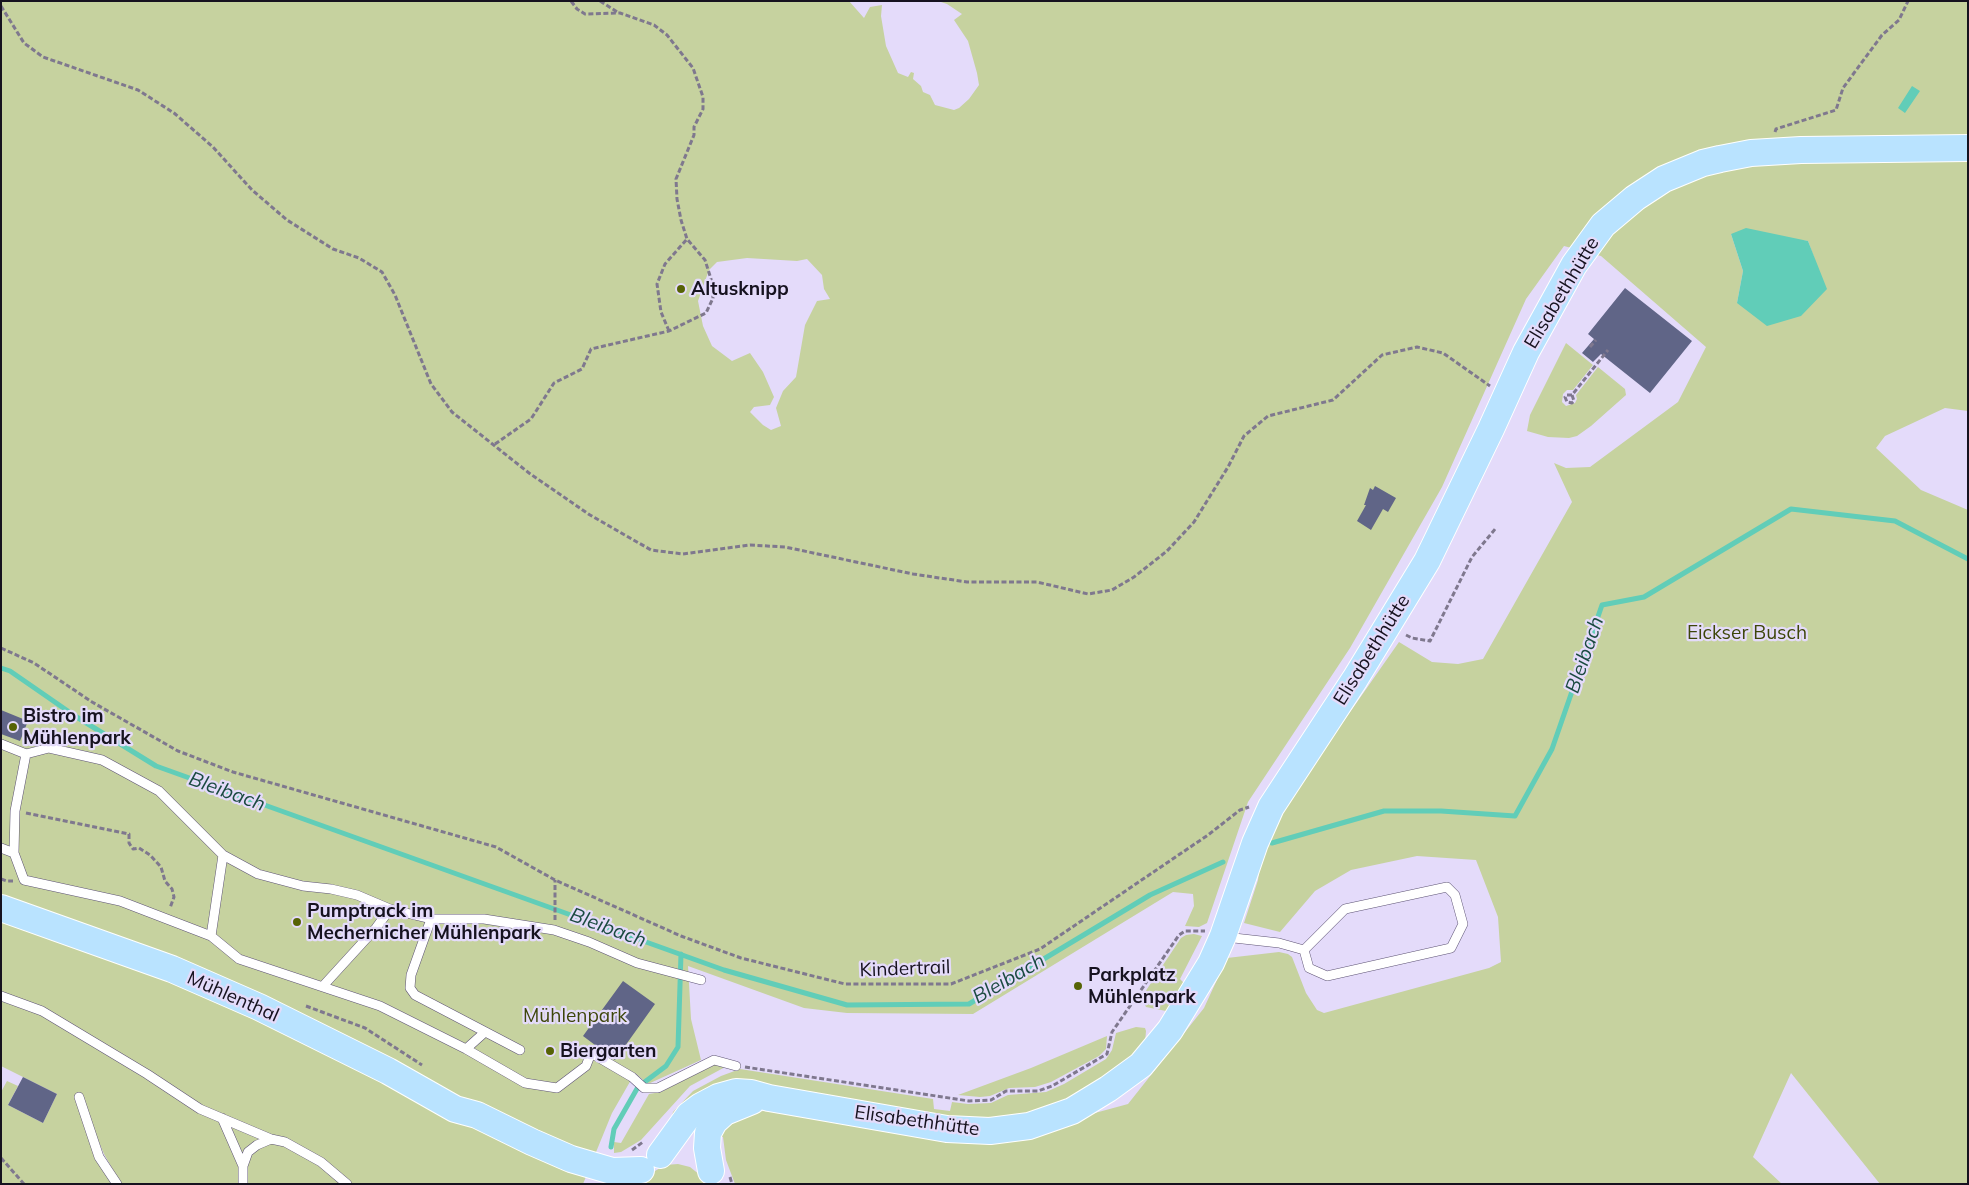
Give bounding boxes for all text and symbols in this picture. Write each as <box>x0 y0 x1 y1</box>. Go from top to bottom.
street label: Elisabethhütte <box>1520 233 1604 353</box>
place label: Altusknipp <box>691 278 789 300</box>
marker: Altusknipp <box>675 283 687 295</box>
street label: Elisabethhütte <box>1329 591 1415 709</box>
water label: Bleibach <box>1561 613 1609 697</box>
park label: Eickser Busch <box>1687 622 1807 644</box>
place label: Bistro im Mühlenpark <box>23 705 131 749</box>
marker: Bistro im Mühlenpark <box>7 721 19 733</box>
water label: Bleibach <box>185 767 269 817</box>
place label: Pumptrack im Mechernicher Mühlenpark <box>307 900 541 944</box>
water label: Bleibach <box>566 903 650 953</box>
marker: Pumptrack im Mechernicher Mühlenpark <box>291 916 303 928</box>
water label: Bleibach <box>969 949 1049 1009</box>
street label: Kindertrail <box>859 956 951 982</box>
place label: Parkplatz Mühlenpark <box>1088 964 1196 1008</box>
street label: Mühlenthal <box>184 967 282 1027</box>
marker: Parkplatz Mühlenpark <box>1072 980 1084 992</box>
park label: Mühlenpark <box>523 1005 627 1027</box>
place label: Biergarten <box>560 1040 656 1062</box>
marker: Biergarten <box>544 1045 556 1057</box>
street label: Elisabethhütte <box>853 1101 981 1141</box>

